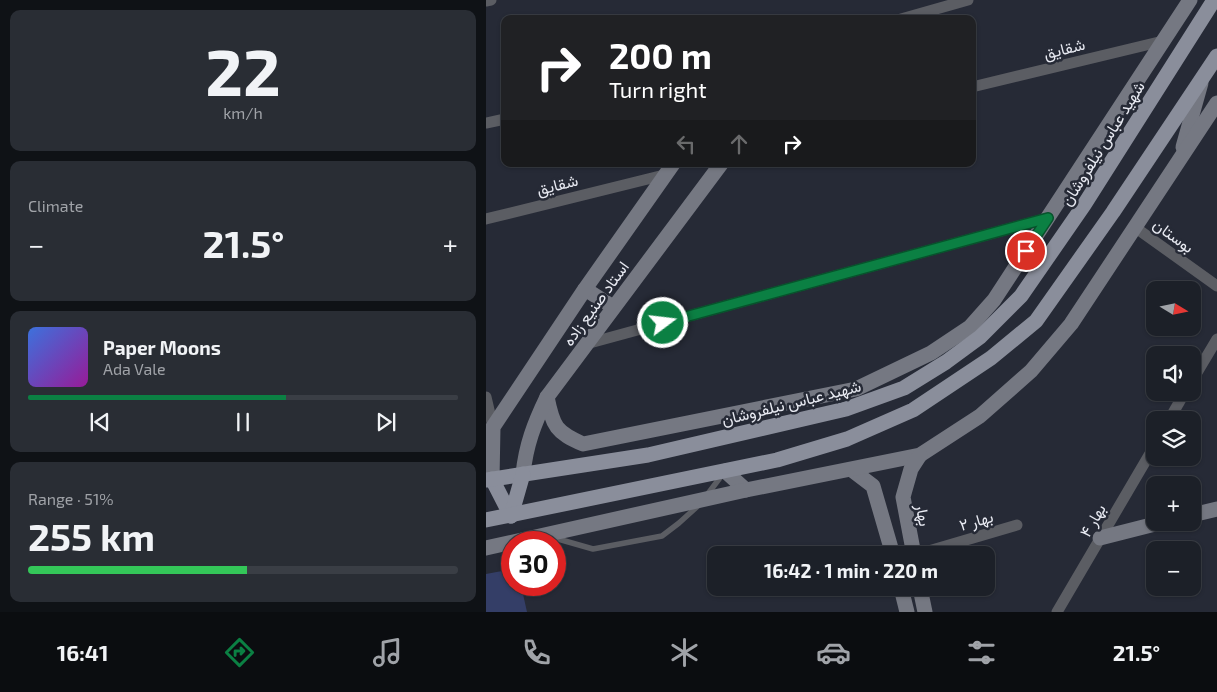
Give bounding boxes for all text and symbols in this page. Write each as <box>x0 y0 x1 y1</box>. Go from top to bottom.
text: 22 <box>205 31 281 109</box>
text: 200 m <box>609 34 712 76</box>
street label: شقایق <box>1041 34 1087 64</box>
icon: right <box>526 35 591 100</box>
text: Turn right <box>609 76 707 102</box>
street label: شهید عباس نیلفروشان <box>1056 77 1150 210</box>
text: km/h <box>223 103 263 122</box>
icon: left <box>672 130 700 158</box>
icon: ahead <box>725 130 753 158</box>
icon: right <box>778 130 806 158</box>
street label: شقایق <box>534 170 580 200</box>
text: Climate <box>28 196 83 215</box>
street label: بوستان <box>1149 214 1198 258</box>
text: 21.5° <box>203 220 284 266</box>
text: − <box>28 227 44 261</box>
text: + <box>443 227 458 261</box>
pin <box>1005 230 1047 272</box>
icon: arrive <box>1012 237 1040 265</box>
street label: استاد صنیع زاده <box>558 257 634 351</box>
north arrow <box>1146 281 1201 336</box>
map controls <box>1146 281 1201 596</box>
position arrow <box>636 296 688 348</box>
text: Paper Moons <box>103 336 221 359</box>
button: sound <box>1146 346 1201 401</box>
text: Ada Vale <box>103 359 166 378</box>
street label: شهید عباس نیلفروشان <box>719 375 863 430</box>
icon: previous <box>86 408 114 436</box>
icon: pause <box>229 408 257 436</box>
icon: next <box>372 408 400 436</box>
button: layers <box>1146 411 1201 466</box>
button: + <box>1146 476 1201 531</box>
text: Range · 51% <box>28 489 114 508</box>
street label: بهار ۴ <box>1075 500 1111 541</box>
street label: بهار <box>910 501 935 528</box>
street label: بهار ۲ <box>957 506 996 536</box>
text: 255 km <box>28 513 155 559</box>
speed limit sign: 30 <box>501 531 566 596</box>
button: − <box>1146 541 1201 596</box>
text: 16:42 · 1 min · 220 m <box>764 559 938 582</box>
icon: directions <box>222 635 257 670</box>
icon: music <box>370 635 405 670</box>
icon: phone <box>519 635 554 670</box>
icon: climate <box>667 635 702 670</box>
icon: car <box>816 635 851 670</box>
icon: filters <box>964 635 999 670</box>
text: 16:41 <box>57 639 108 665</box>
text: 21.5° <box>1113 639 1160 665</box>

